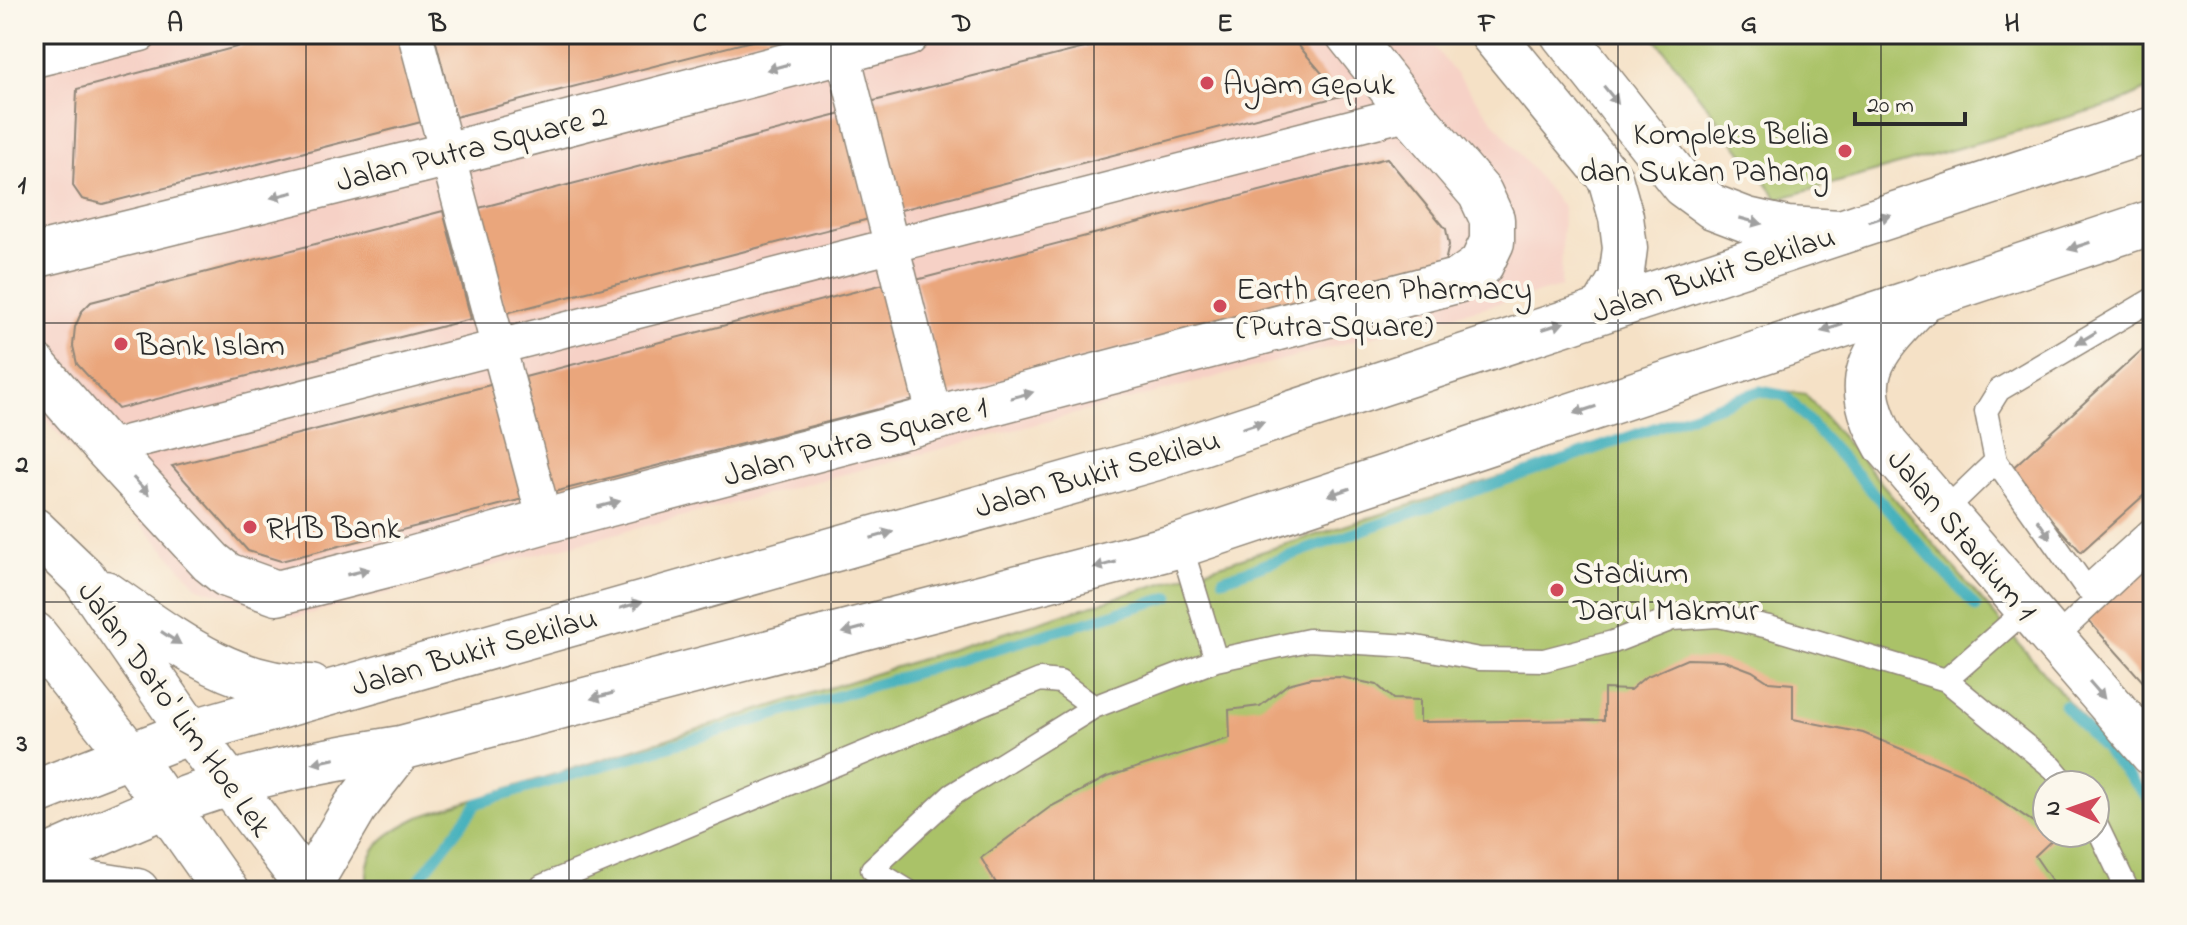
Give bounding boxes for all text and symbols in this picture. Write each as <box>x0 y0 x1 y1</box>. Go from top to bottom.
text: A <box>167 6 183 44</box>
text: B <box>428 6 447 44</box>
text: C <box>693 6 707 44</box>
text: D <box>951 6 972 44</box>
text: E <box>1217 6 1233 44</box>
text: F <box>1477 6 1496 44</box>
text: G <box>1741 6 1757 44</box>
text: H <box>2004 6 2020 44</box>
one-way arrow <box>765 62 790 74</box>
place label: Ayam Gepuk <box>1223 63 1396 110</box>
marker: Ayam Gepuk <box>1198 74 1216 92</box>
scale bar <box>1855 76 1965 126</box>
one-way arrow <box>1602 85 1619 105</box>
text: 20 m <box>1867 89 1914 124</box>
street label: Jalan Putra Square 2 <box>331 94 612 207</box>
place label: Kompleks Belia dan Sukan Pahang <box>1580 113 1829 197</box>
marker: Kompleks Belia dan Sukan Pahang <box>1836 142 1854 160</box>
text: 1 <box>18 168 27 206</box>
one-way arrow <box>269 189 294 201</box>
one-way arrow <box>1868 212 1892 224</box>
street label: Jalan Bukit Sekilau <box>1586 215 1842 338</box>
one-way arrow <box>1739 215 1764 227</box>
one-way arrow <box>2067 241 2091 253</box>
place label: Earth Green Pharmacy (Putra Square) <box>1236 268 1532 352</box>
marker: Earth Green Pharmacy (Putra Square) <box>1211 297 1229 315</box>
one-way arrow <box>1542 320 1566 332</box>
one-way arrow <box>1820 322 1844 334</box>
place label: Bank Islam <box>136 324 285 371</box>
one-way arrow <box>2075 331 2097 345</box>
marker: Bank Islam <box>112 335 130 353</box>
street label: Jalan Putra Square 1 <box>719 385 993 501</box>
one-way arrow <box>1010 389 1035 401</box>
one-way arrow <box>1573 404 1597 417</box>
street label: Jalan Bukit Sekilau <box>970 418 1226 533</box>
one-way arrow <box>1241 419 1265 431</box>
street label: Jalan Stadium 1 <box>1874 440 2047 633</box>
text: 2 <box>15 447 29 485</box>
one-way arrow <box>131 477 149 496</box>
one-way arrow <box>1326 487 1350 499</box>
one-way arrow <box>596 498 621 510</box>
place label: RHB Bank <box>266 507 401 554</box>
marker: RHB Bank <box>241 518 259 536</box>
one-way arrow <box>2035 518 2051 539</box>
one-way arrow <box>870 528 894 541</box>
place label: Stadium Darul Makmur <box>1572 552 1759 636</box>
one-way arrow <box>1093 559 1118 571</box>
one-way arrow <box>345 566 370 578</box>
street label: Jalan Dato' Lim Hoe Lek <box>64 572 283 849</box>
marker: Stadium Darul Makmur <box>1548 581 1566 599</box>
street label: Jalan Bukit Sekilau <box>347 596 603 711</box>
one-way arrow <box>619 599 644 611</box>
one-way arrow <box>841 625 866 637</box>
one-way arrow <box>160 630 182 645</box>
one-way arrow <box>2088 681 2106 700</box>
one-way arrow <box>589 690 614 702</box>
text: 3 <box>16 726 28 764</box>
one-way arrow <box>311 755 336 767</box>
north arrow <box>2031 769 2111 849</box>
text: N <box>2038 800 2070 816</box>

